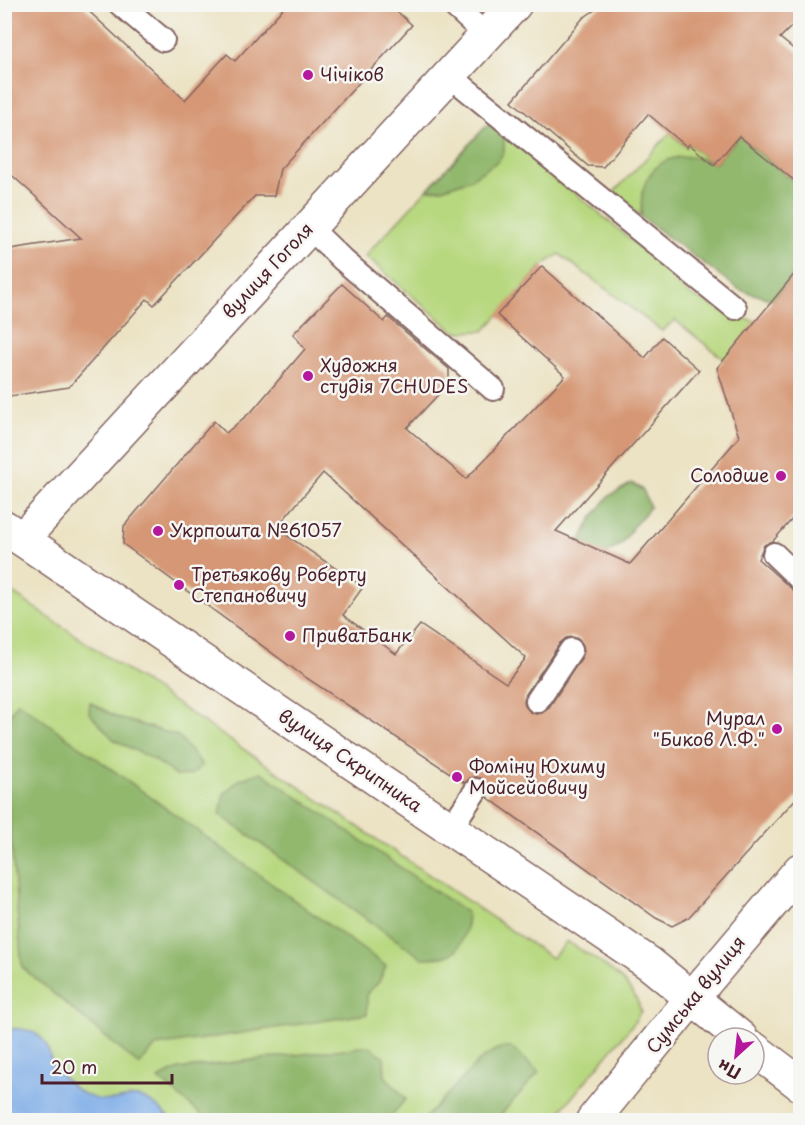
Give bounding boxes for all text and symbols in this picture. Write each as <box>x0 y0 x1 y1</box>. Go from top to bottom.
place label: Чічіков <box>320 60 384 87</box>
marker: Чічіков <box>301 68 315 82</box>
street label: вулиця Гоголя <box>215 216 319 324</box>
place label: Художня студія 7CHUDES <box>320 351 468 399</box>
marker: Художня студія 7CHUDES <box>301 369 315 383</box>
place label: Солодше <box>690 461 769 488</box>
marker: Солодше <box>774 469 788 483</box>
place label: Укрпошта №61057 <box>170 516 342 543</box>
marker: Укрпошта №61057 <box>151 524 165 538</box>
place label: Третьякову Роберту Степановичу <box>191 560 367 608</box>
marker: Третьякову Роберту Степановичу <box>172 578 186 592</box>
place label: ПриватБанк <box>302 621 412 648</box>
marker: ПриватБанк <box>283 629 297 643</box>
street label: вулиця Скрипника <box>273 701 429 818</box>
place label: Мурал "Биков Л.Ф." <box>653 704 765 752</box>
marker: Мурал "Биков Л.Ф." <box>770 722 784 736</box>
place label: Фоміну Юхиму Мойсейовичу <box>469 752 606 800</box>
marker: Фоміну Юхиму Мойсейовичу <box>450 770 464 784</box>
street label: Сумська вулиця <box>639 929 751 1059</box>
north arrow <box>706 1026 766 1086</box>
scale bar <box>42 1047 172 1085</box>
text: 20 m <box>51 1053 97 1080</box>
text: Пн <box>713 1054 745 1086</box>

